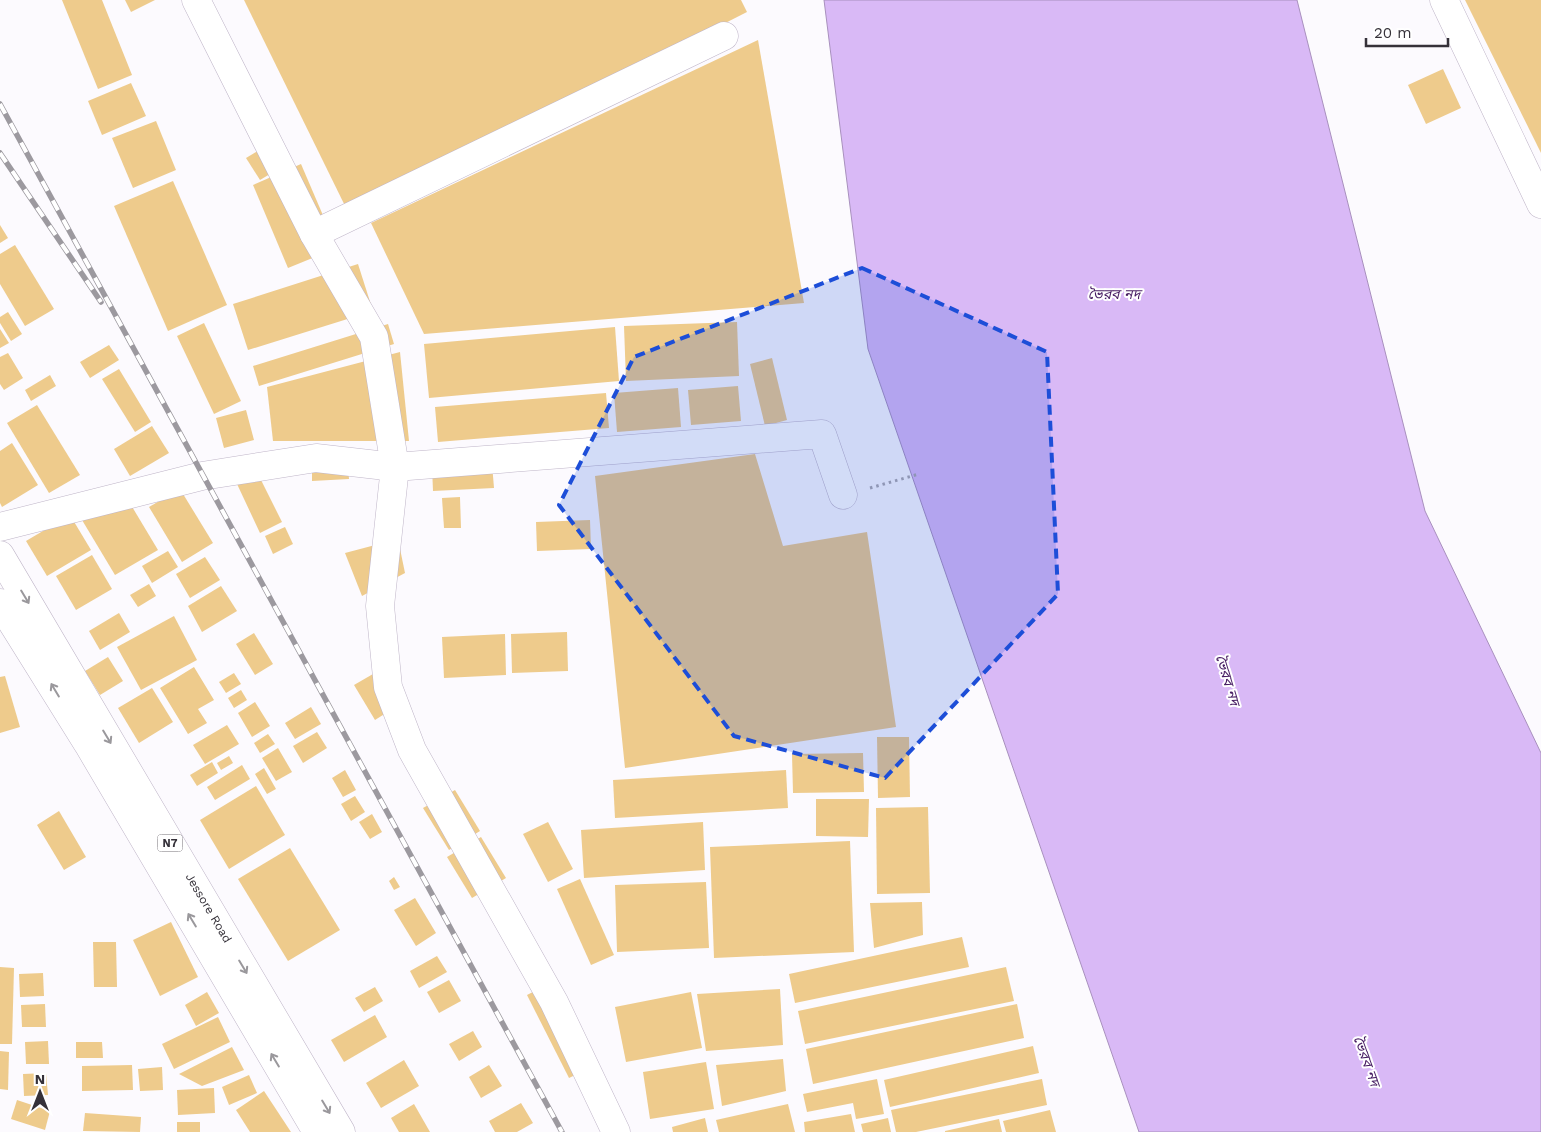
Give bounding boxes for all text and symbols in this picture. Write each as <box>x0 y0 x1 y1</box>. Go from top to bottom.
scale bar <box>1366 15 1448 47</box>
text: 20 m <box>1374 24 1412 42</box>
water label: ভৈরব নদ <box>1088 286 1143 302</box>
one-way arrow <box>20 589 30 603</box>
water label: ভৈরব নদ <box>1213 653 1244 711</box>
one-way arrow <box>49 684 59 698</box>
one-way arrow <box>103 729 113 743</box>
road number: N7 <box>158 834 182 851</box>
street label: Jessore Road <box>183 871 235 945</box>
one-way arrow <box>186 914 196 928</box>
one-way arrow <box>239 960 249 974</box>
water label: ভৈরব নদ <box>1351 1034 1385 1091</box>
one-way arrow <box>269 1053 279 1067</box>
north arrow <box>15 1067 65 1117</box>
text: N <box>35 1071 45 1087</box>
one-way arrow <box>322 1099 331 1114</box>

